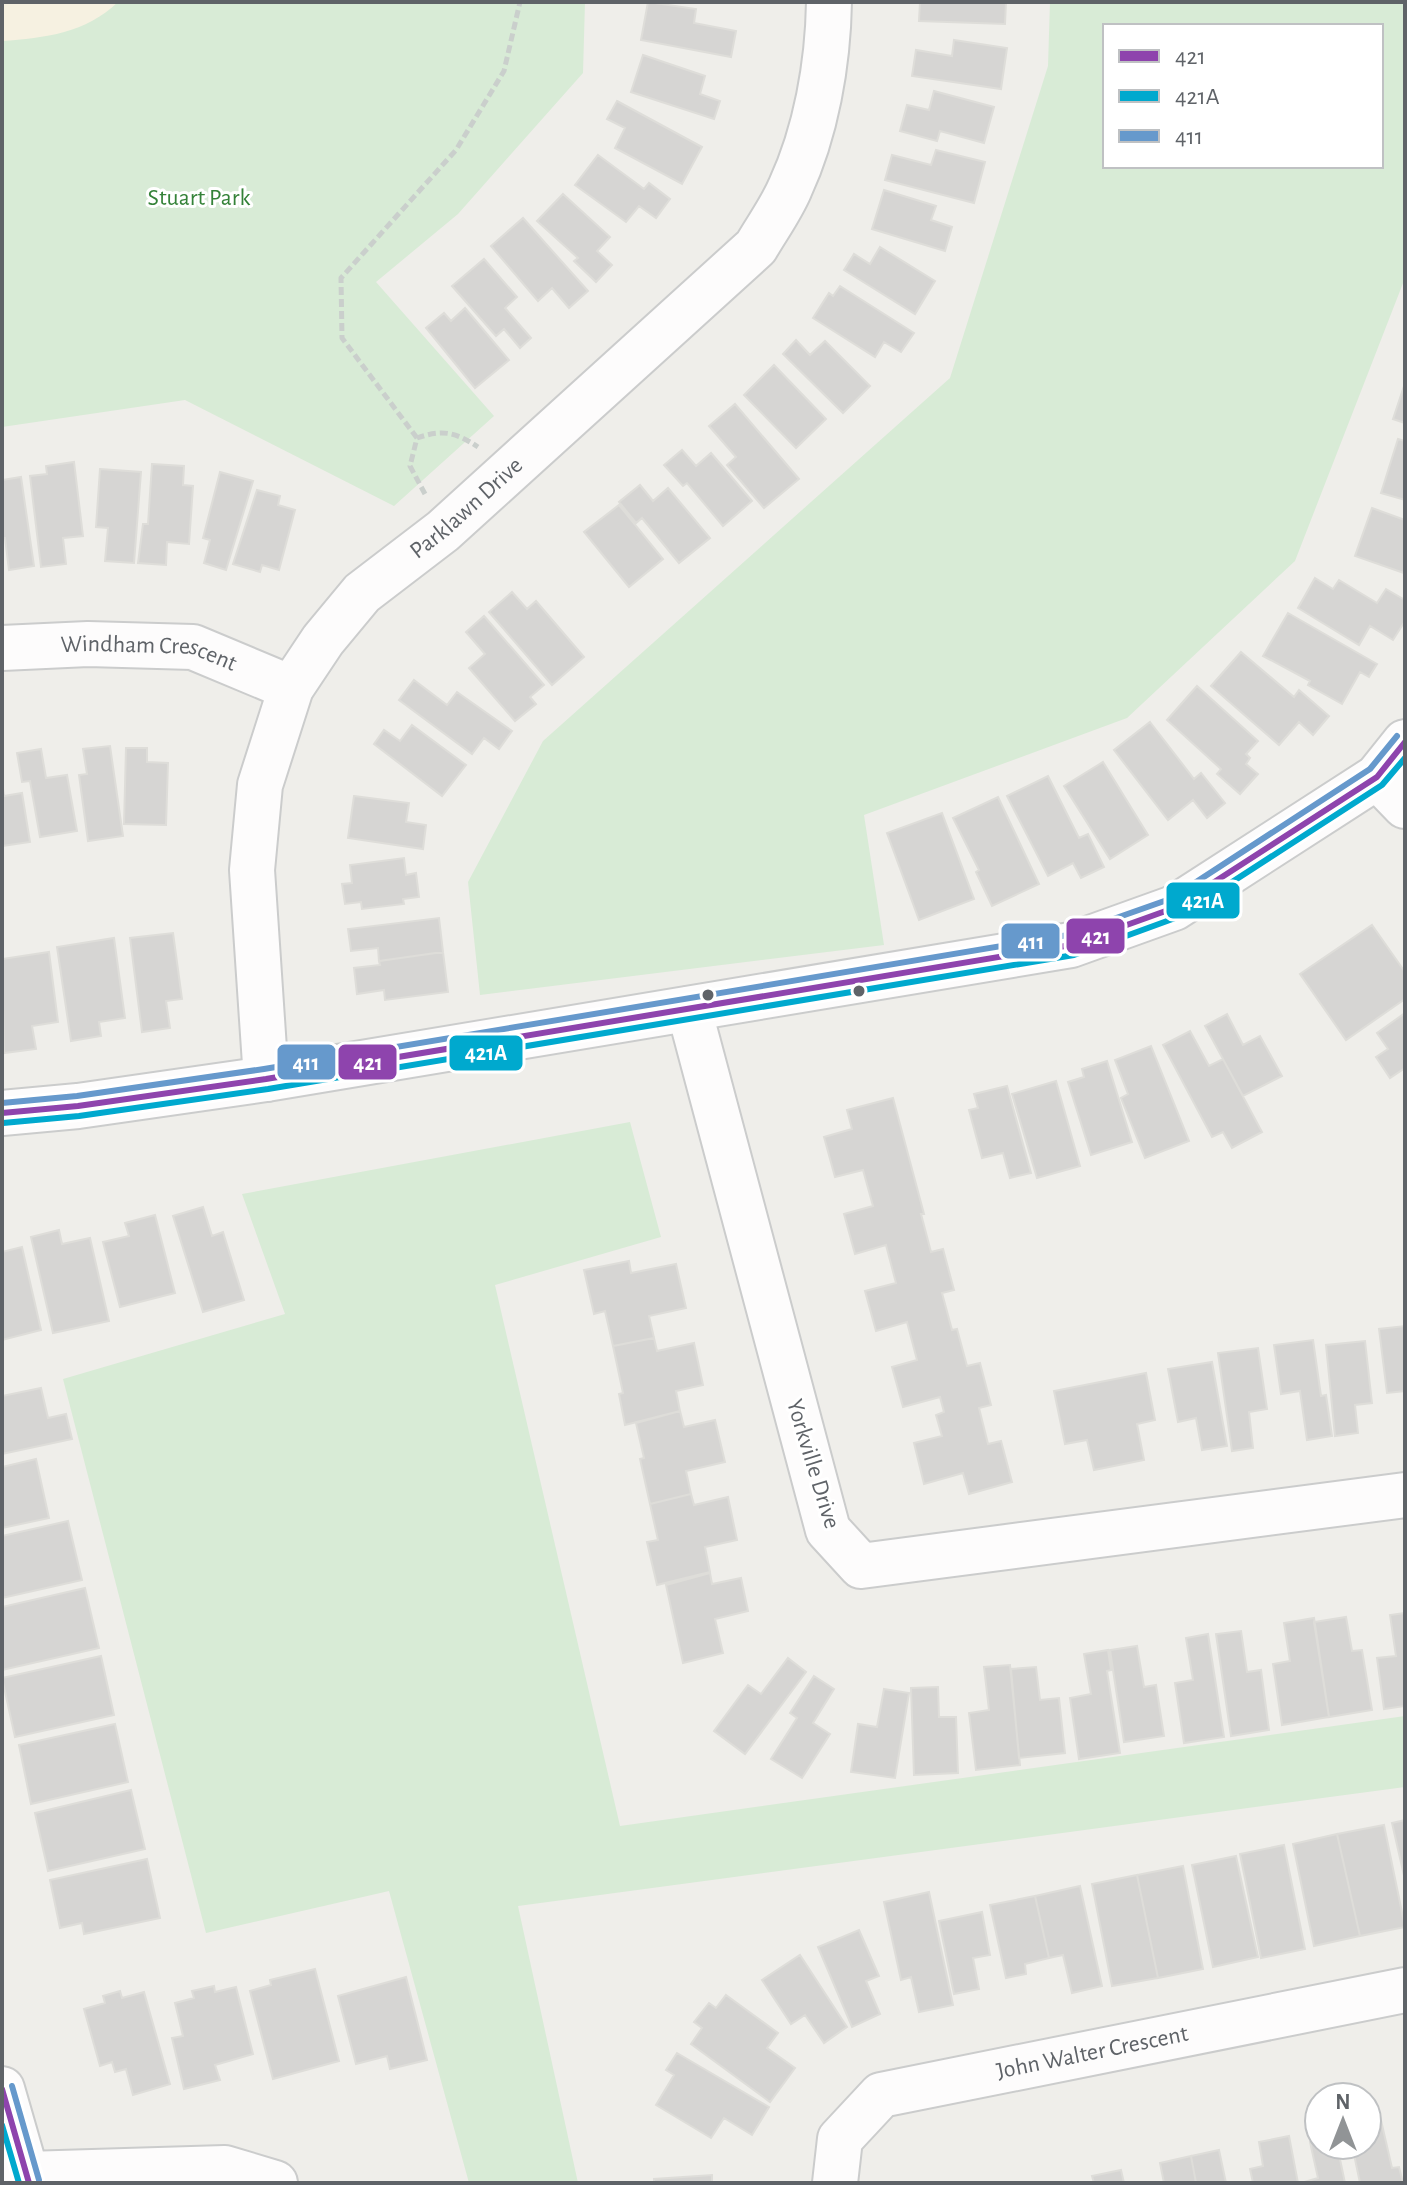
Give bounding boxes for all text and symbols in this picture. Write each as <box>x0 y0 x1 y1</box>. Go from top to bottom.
legend <box>1103 24 1383 168</box>
text: 421 <box>1175 45 1206 69</box>
text: 421A <box>1175 85 1220 109</box>
text: 411 <box>1175 125 1203 149</box>
park label: Stuart Park <box>148 186 250 210</box>
street label: Parklawn Drive <box>406 453 527 564</box>
street label: Windham Crescent <box>60 632 241 676</box>
line badge: 421A <box>1165 881 1241 920</box>
text: 421A <box>1182 890 1224 912</box>
line badge: 421 <box>1065 917 1126 955</box>
line badge: 411 <box>1000 922 1061 960</box>
text: 421 <box>1081 926 1111 948</box>
text: 411 <box>1018 931 1044 953</box>
unlabelled marker <box>851 983 867 999</box>
unlabelled marker <box>700 987 716 1003</box>
line badge: 421A <box>448 1034 524 1072</box>
text: 421A <box>465 1042 507 1064</box>
line badge: 411 <box>276 1043 337 1081</box>
line badge: 421 <box>337 1043 398 1081</box>
text: 411 <box>293 1052 319 1074</box>
text: 421 <box>353 1052 383 1074</box>
street label: Yorkville Drive <box>782 1396 844 1532</box>
street label: John Walter Crescent <box>995 2022 1191 2084</box>
north arrow <box>1303 2081 1383 2161</box>
text: N <box>1335 2091 1351 2113</box>

